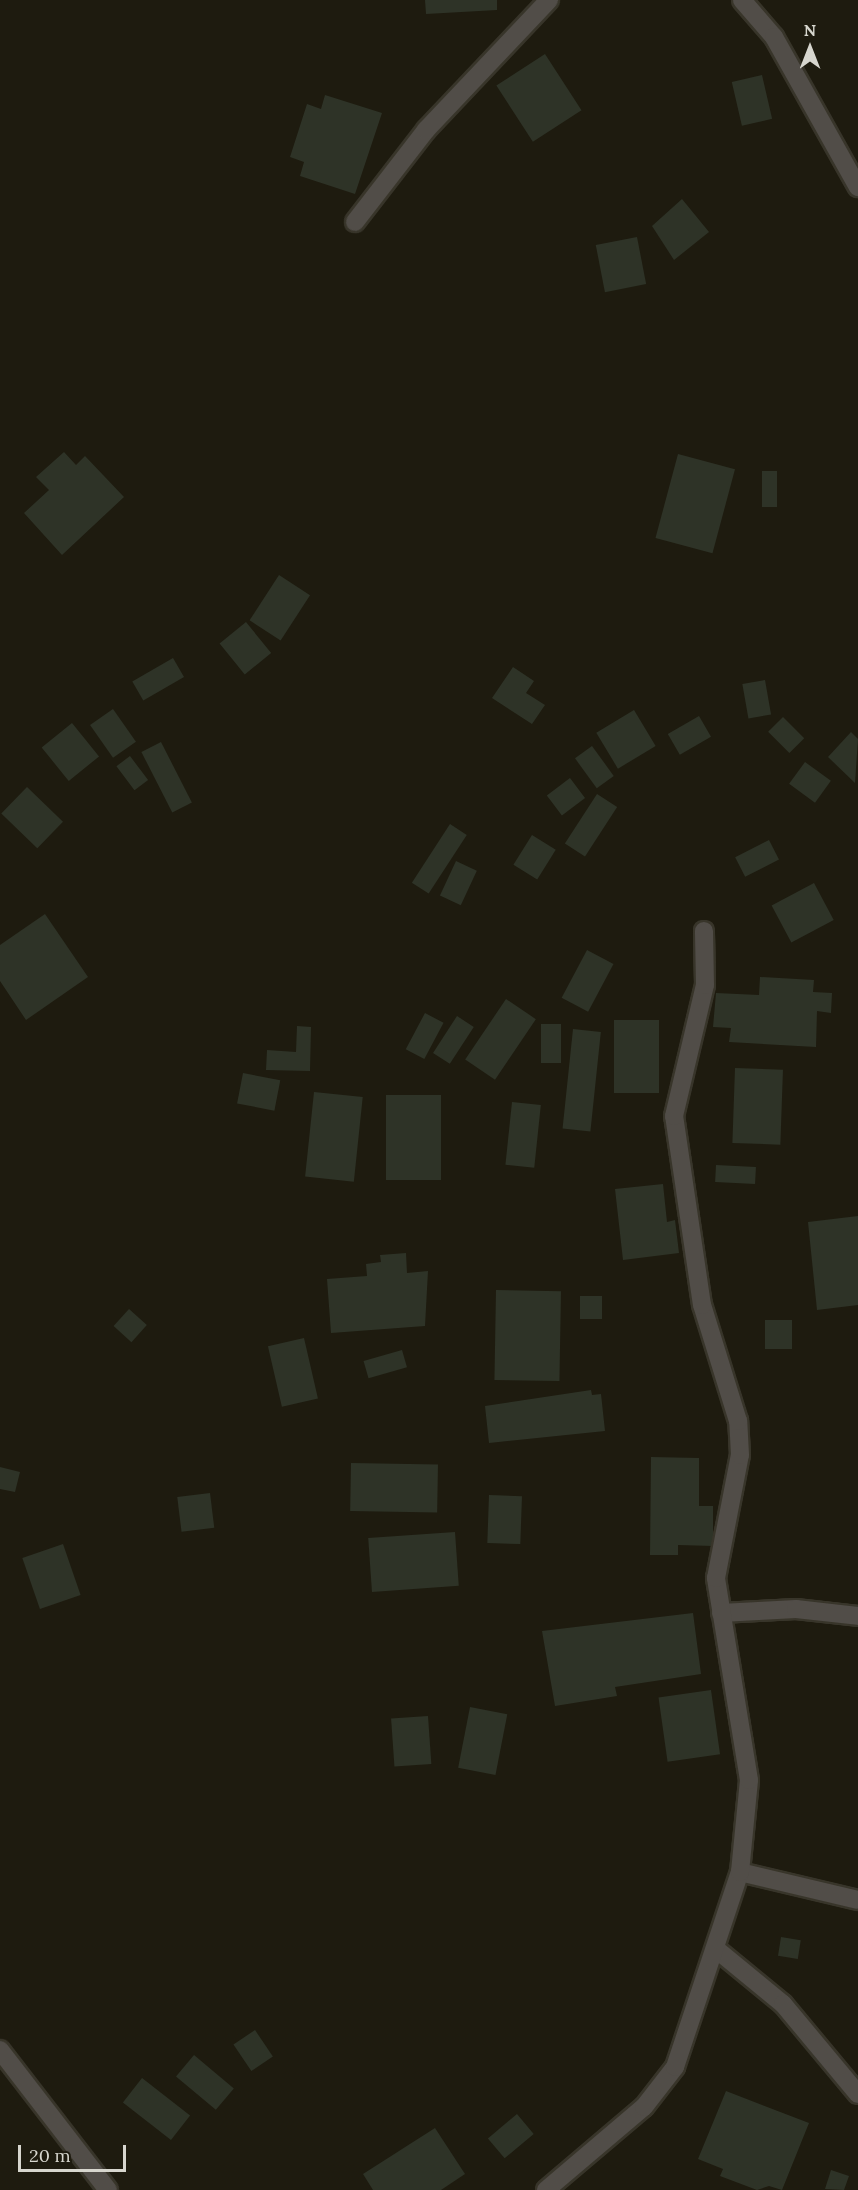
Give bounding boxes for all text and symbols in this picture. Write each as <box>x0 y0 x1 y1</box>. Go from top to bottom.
north arrow <box>780 18 840 78</box>
text: N <box>804 20 816 40</box>
scale bar <box>21 2133 129 2171</box>
text: 20 m <box>29 2144 71 2167</box>

